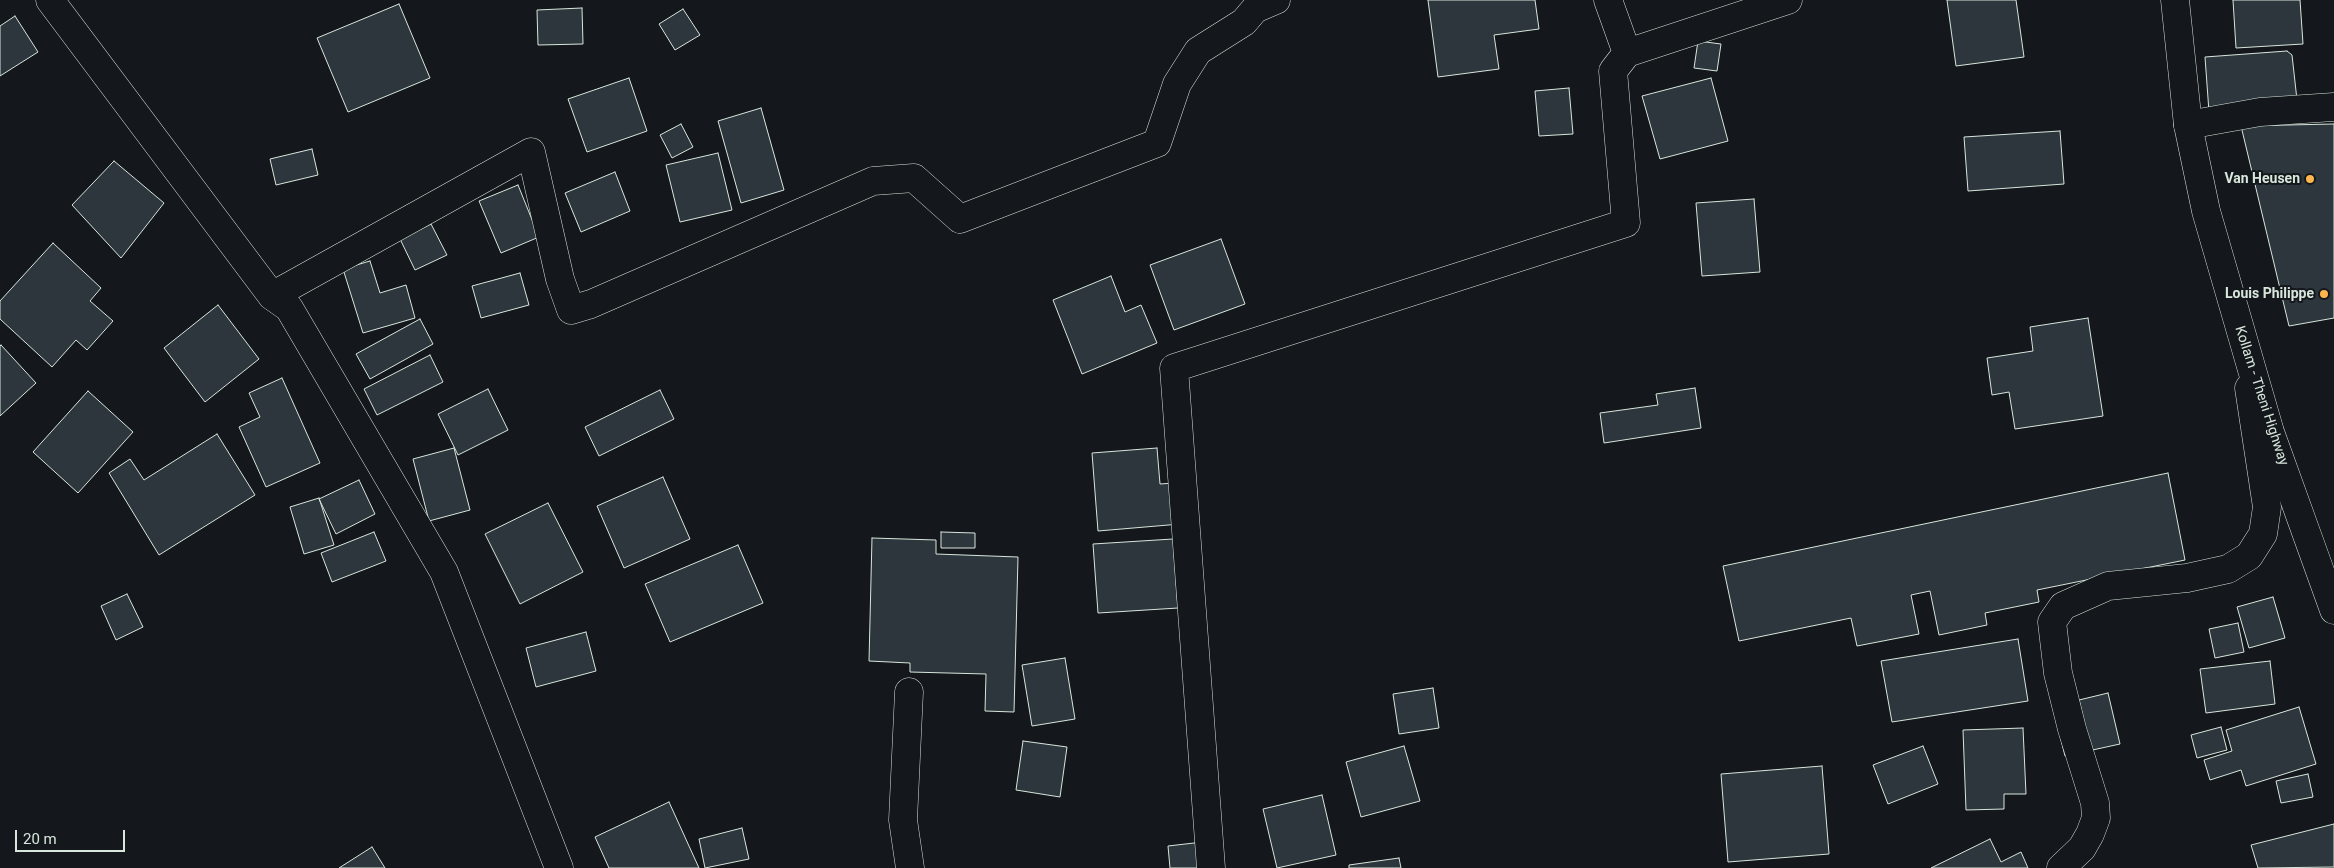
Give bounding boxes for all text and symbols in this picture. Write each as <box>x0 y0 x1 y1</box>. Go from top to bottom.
place label: Van Heusen <box>2224 171 2300 187</box>
marker: Van Heusen <box>2304 173 2316 185</box>
place label: Louis Philippe <box>2225 286 2314 302</box>
marker: Louis Philippe <box>2318 288 2330 300</box>
street label: Kollam - Theni Highway <box>2230 324 2292 468</box>
scale bar <box>18 820 128 852</box>
text: 20 m <box>23 830 57 848</box>

